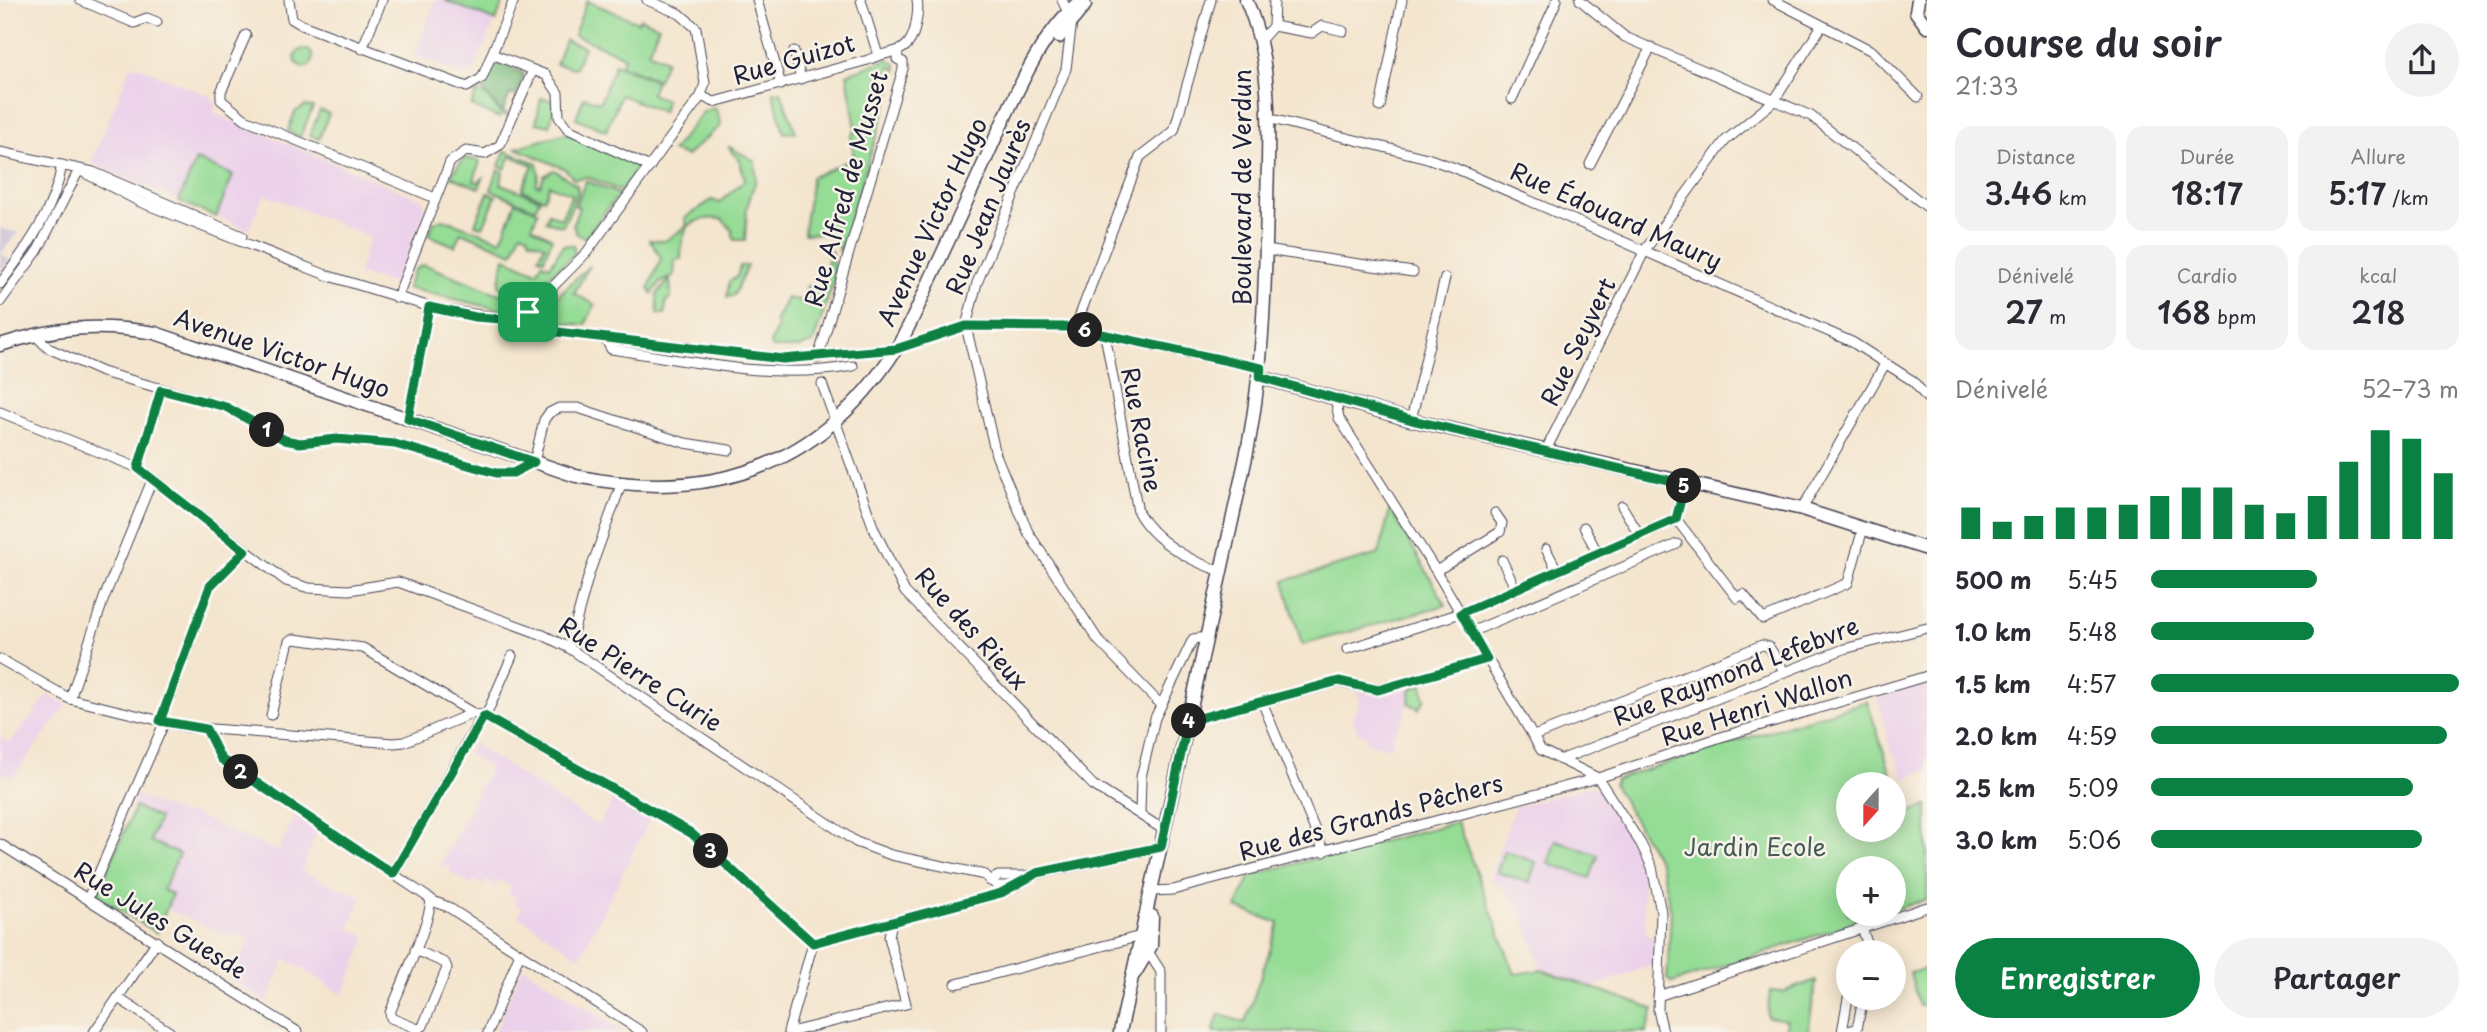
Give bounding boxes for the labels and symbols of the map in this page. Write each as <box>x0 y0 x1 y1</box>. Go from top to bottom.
street label: Rue Guizot <box>728 23 859 93</box>
street label: Rue Alfred de Musset <box>794 66 896 311</box>
street label: Boulevard de Verdun <box>1223 68 1259 306</box>
street label: Avenue Victor Hugo <box>867 111 995 331</box>
street label: Rue Jean Jaurès <box>935 113 1039 300</box>
street label: Rue Édouard Maury <box>1505 152 1729 278</box>
street label: Rue Seyvert <box>1531 271 1624 411</box>
pin <box>498 282 558 342</box>
street label: Avenue Victor Hugo <box>170 298 396 406</box>
pin: 6 <box>1068 312 1102 348</box>
street label: Rue Racine <box>1113 364 1173 495</box>
pin: 1 <box>250 412 284 448</box>
pin: 5 <box>1666 468 1702 504</box>
street label: Rue des Rieux <box>908 558 1037 697</box>
street label: Rue Pierre Curie <box>552 607 730 740</box>
street label: Rue Raymond Lefebvre <box>1607 607 1863 734</box>
street label: Rue Henri Wallon <box>1656 658 1857 754</box>
pin: 4 <box>1172 704 1206 738</box>
pin: 2 <box>224 754 258 790</box>
street label: Rue des Grands Pêchers <box>1235 764 1506 869</box>
north arrow <box>1836 772 1906 842</box>
park label: Jardin Ecole <box>1684 828 1826 864</box>
pin: 3 <box>694 834 728 868</box>
street label: Rue Jules Guesde <box>68 852 254 987</box>

